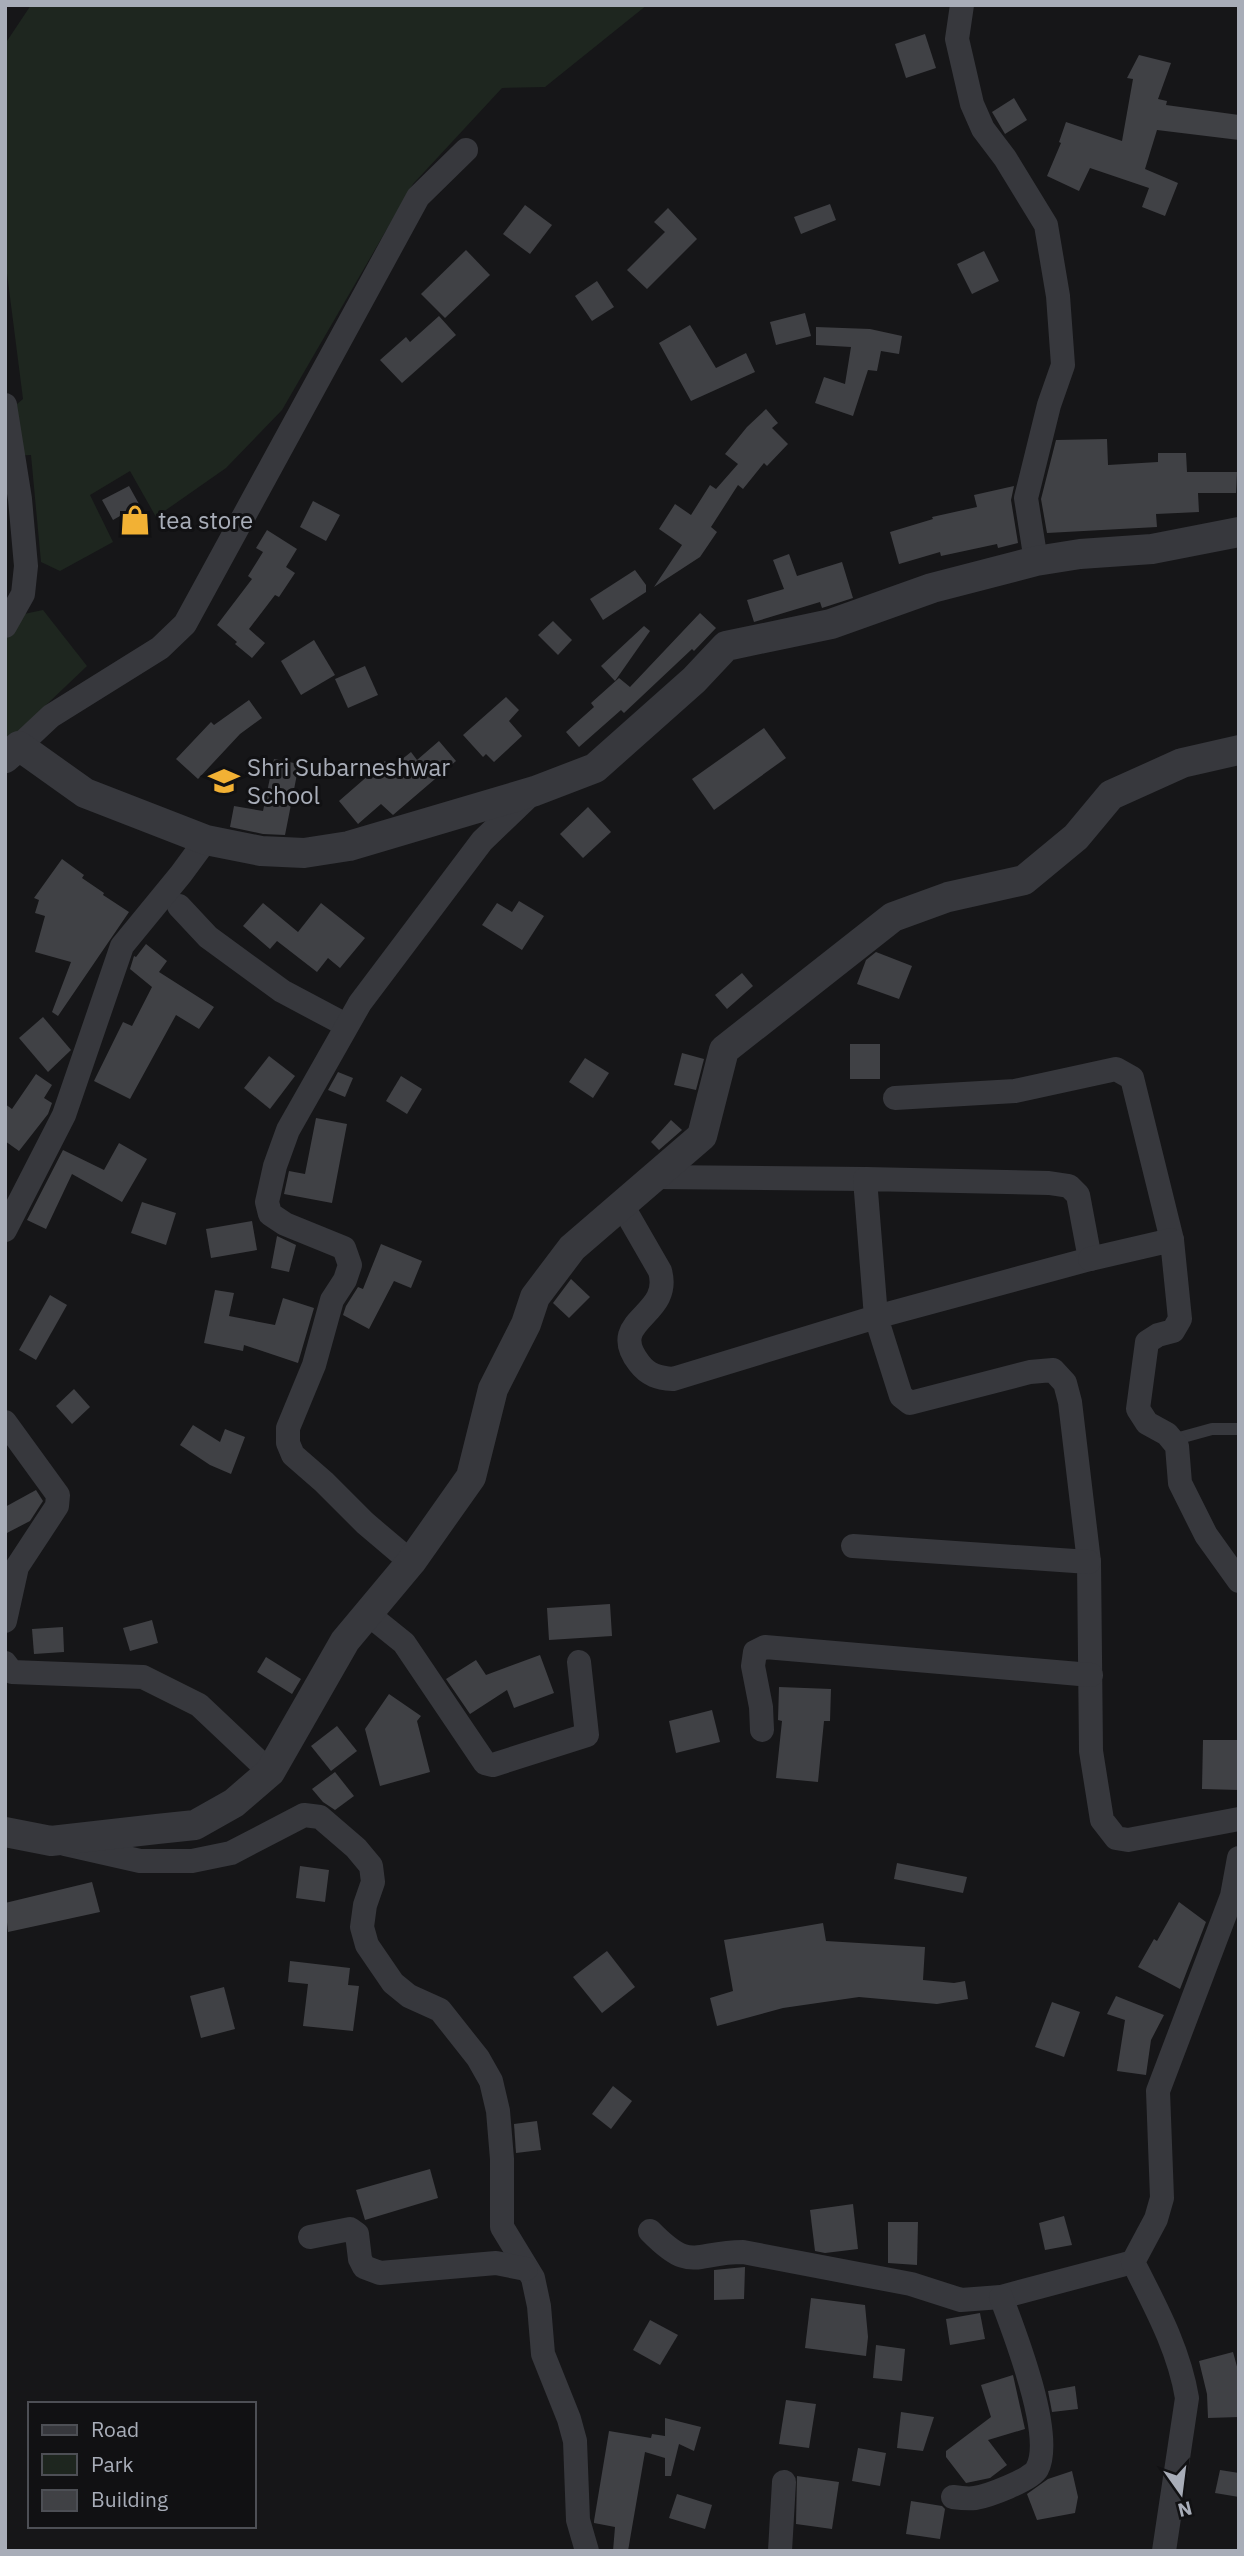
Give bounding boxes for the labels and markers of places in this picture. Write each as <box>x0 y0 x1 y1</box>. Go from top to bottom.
shop icon: tea store <box>118 503 152 537</box>
place label: tea store <box>158 504 253 536</box>
place label: Shri Subarneshwar School <box>247 751 450 811</box>
school or university icon: Shri Subarneshwar School <box>207 764 241 798</box>

